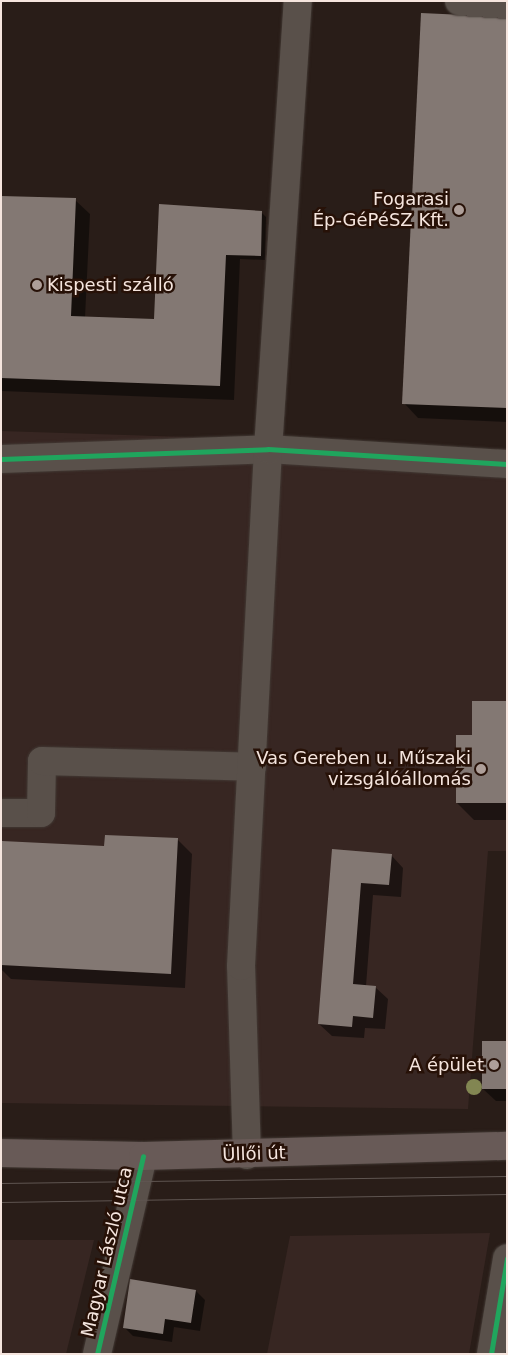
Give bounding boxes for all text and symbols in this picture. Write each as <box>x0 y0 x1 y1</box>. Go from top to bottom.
place label: Fogarasi Ép-GéPéSZ Kft. <box>313 189 449 232</box>
marker: Fogarasi Ép-GéPéSZ Kft. <box>453 204 465 216</box>
place label: Kispesti szálló <box>47 274 174 296</box>
marker: Kispesti szálló <box>31 279 43 291</box>
place label: Vas Gereben u. Műszaki vizsgálóállomás <box>256 748 471 791</box>
marker: Vas Gereben u. Műszaki vizsgálóállomás <box>475 763 487 775</box>
place label: A épület <box>409 1054 484 1076</box>
marker: A épület <box>488 1059 500 1071</box>
street label: Üllői út <box>222 1142 286 1166</box>
street label: Magyar László utca <box>77 1165 137 1339</box>

